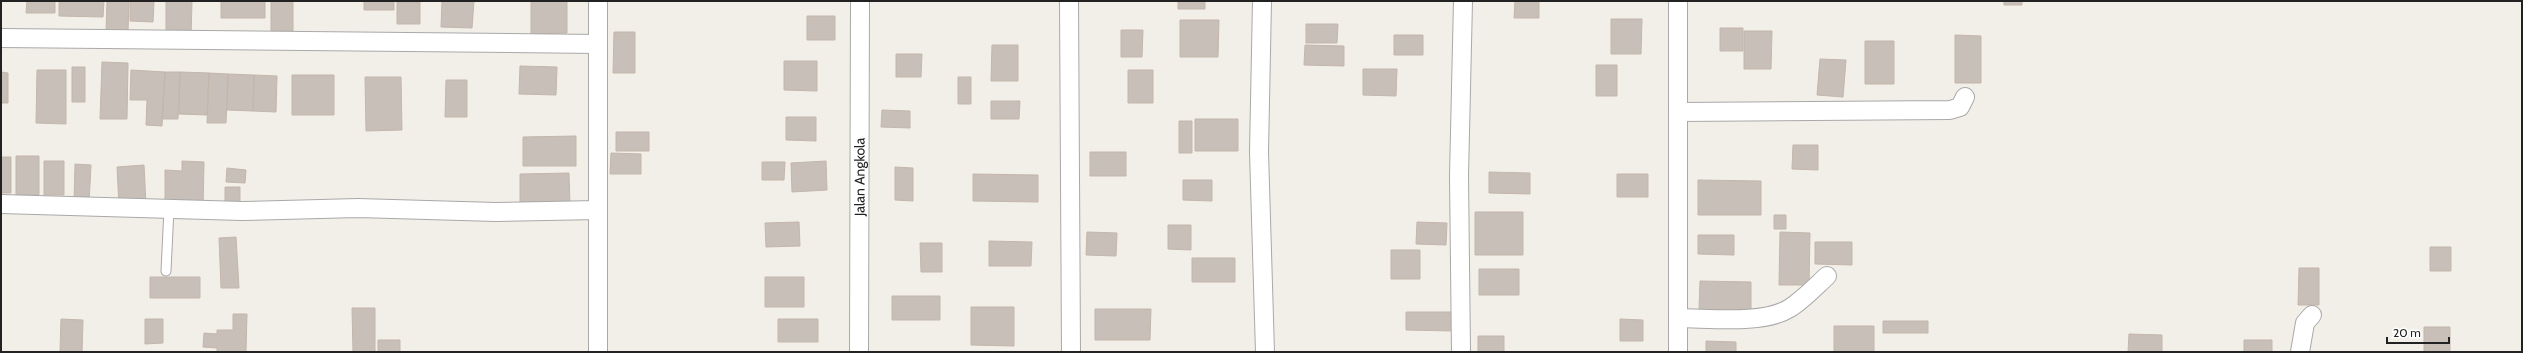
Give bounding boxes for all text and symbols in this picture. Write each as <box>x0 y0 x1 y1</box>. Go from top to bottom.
street label: Jalan Angkola <box>850 138 869 217</box>
scale bar <box>2387 319 2449 345</box>
text: 20 m <box>2393 325 2421 340</box>

